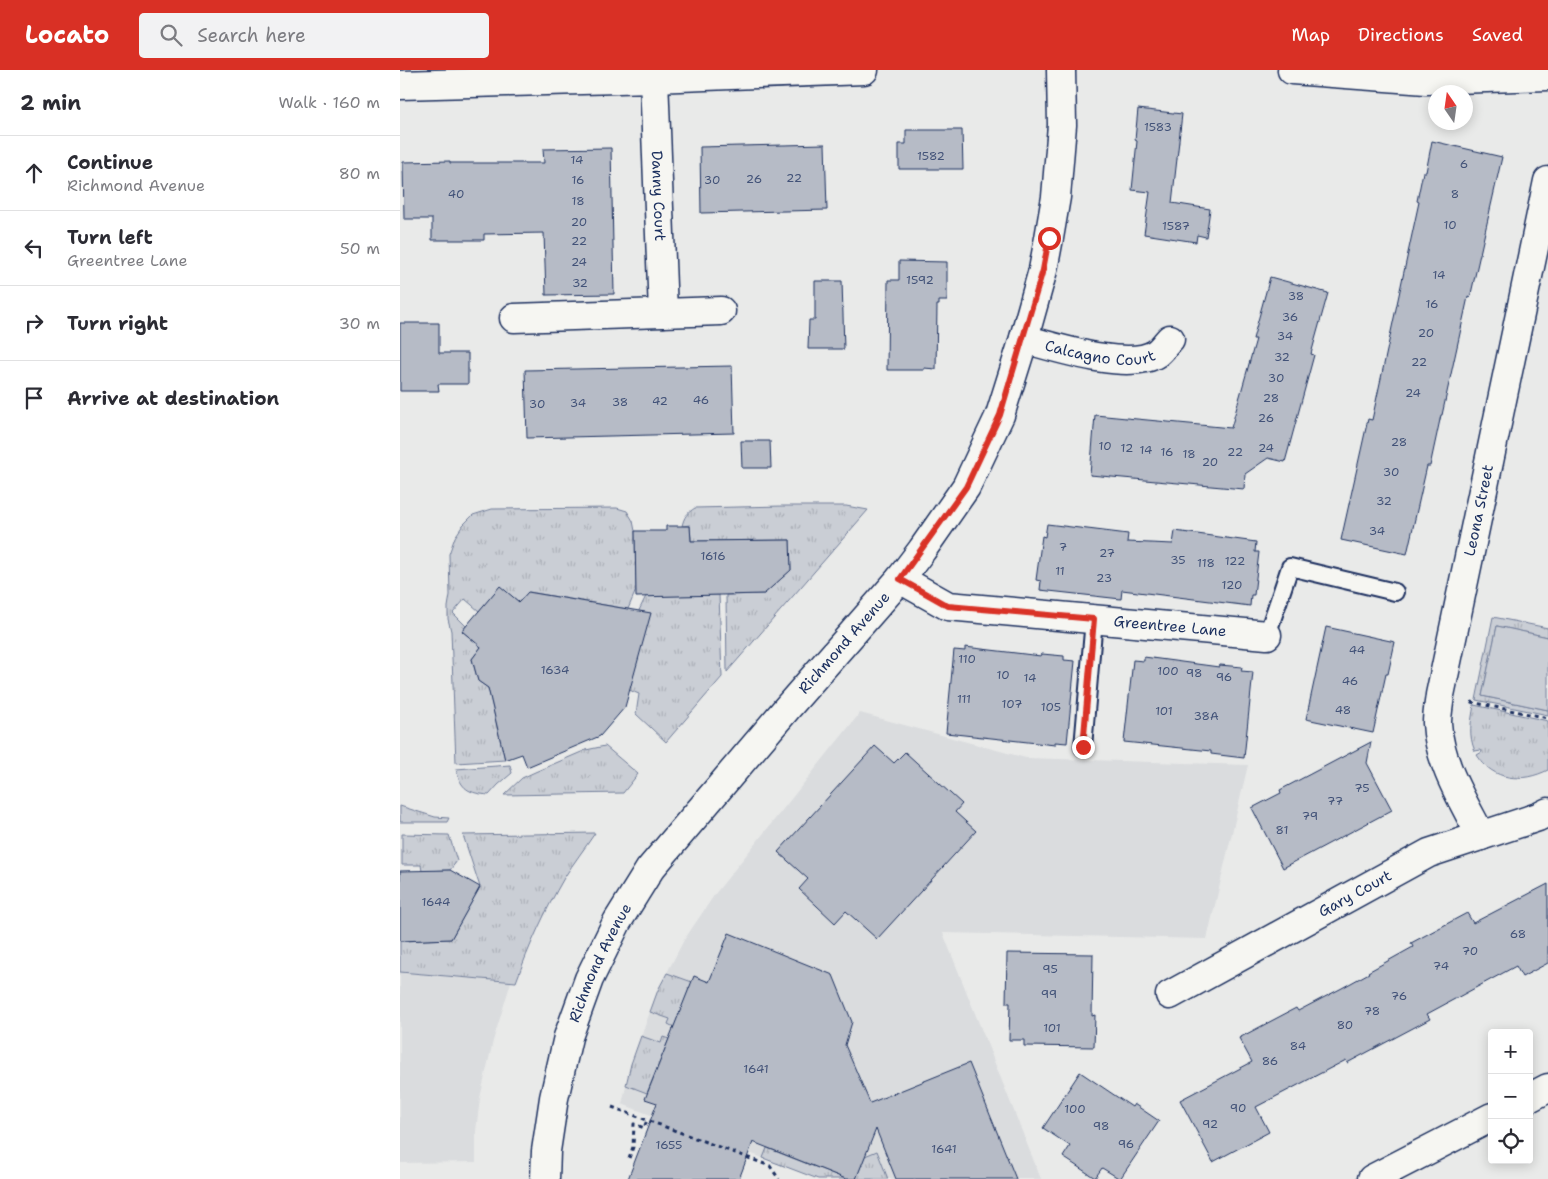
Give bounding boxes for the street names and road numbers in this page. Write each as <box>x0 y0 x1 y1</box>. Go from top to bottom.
street label: Danny Court <box>647 150 670 242</box>
street label: Calcagno Court <box>1043 335 1158 370</box>
street label: Leona Street <box>1459 463 1498 558</box>
street label: Richmond Avenue <box>794 587 894 698</box>
street label: Greentree Lane <box>1113 611 1227 641</box>
street label: Gary Court <box>1315 865 1395 922</box>
street label: Richmond Avenue <box>564 899 636 1025</box>

